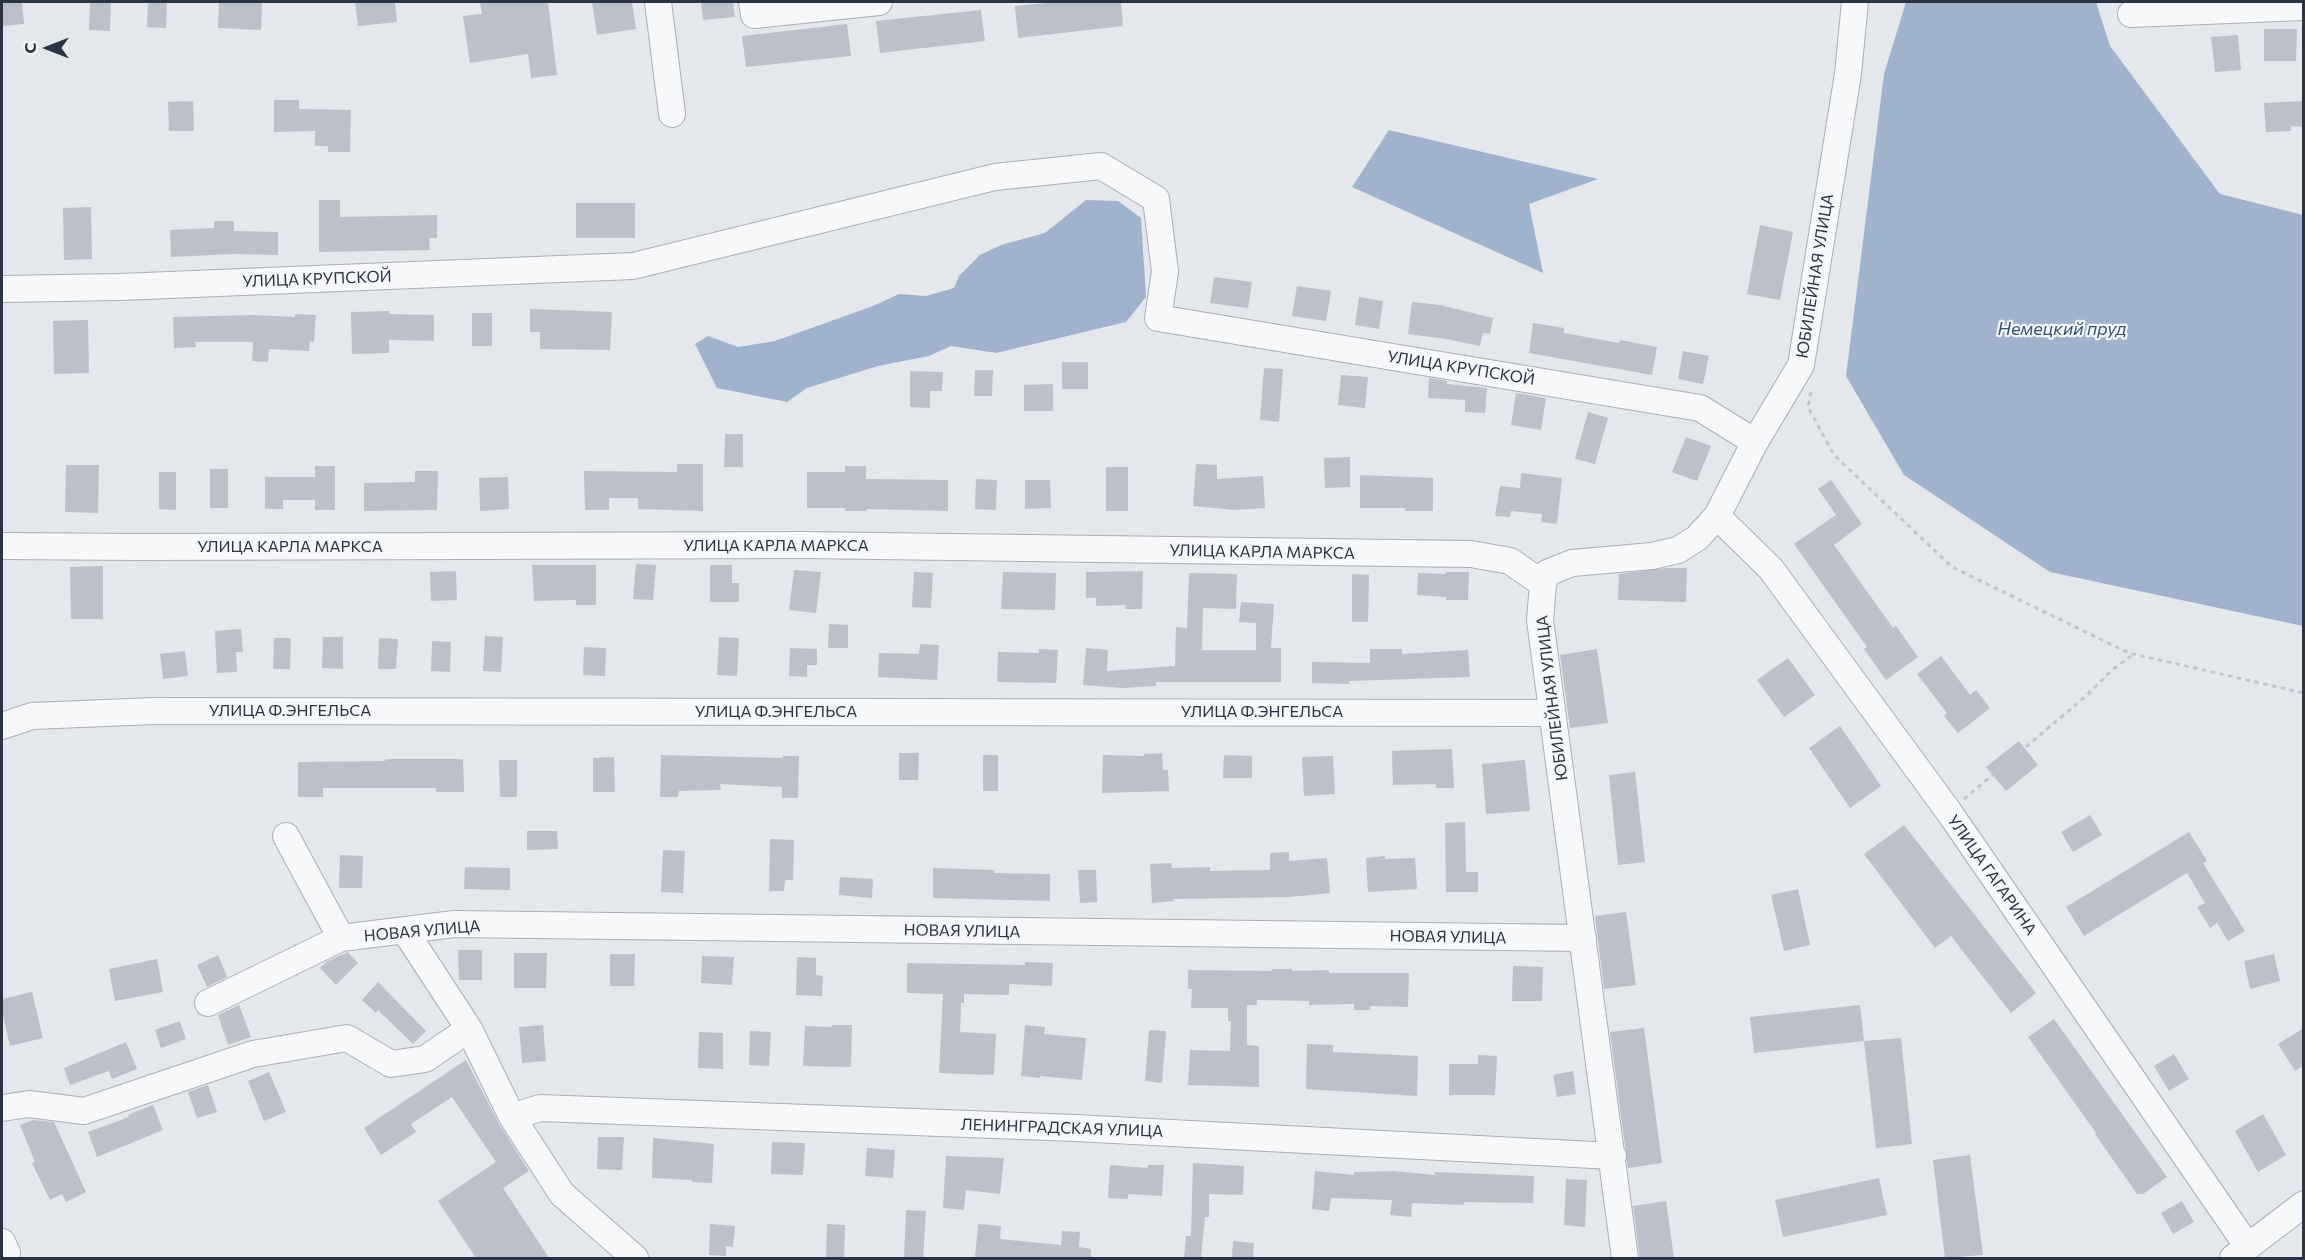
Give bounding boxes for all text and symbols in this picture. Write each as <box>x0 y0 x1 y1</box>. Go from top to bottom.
north arrow <box>18 18 78 78</box>
text: С <box>20 43 39 53</box>
street label: ЮБИЛЕЙНАЯ УЛИЦА <box>1792 192 1838 360</box>
street label: УЛИЦА КРУПСКОЙ <box>242 267 392 291</box>
water label: Немецкий пруд <box>1998 318 2126 340</box>
street label: УЛИЦА КРУПСКОЙ <box>1386 347 1536 389</box>
street label: УЛИЦА КАРЛА МАРКСА <box>683 536 869 556</box>
street label: УЛИЦА КАРЛА МАРКСА <box>197 537 383 557</box>
street label: УЛИЦА КАРЛА МАРКСА <box>1169 541 1355 563</box>
street label: ЮБИЛЕЙНАЯ УЛИЦА <box>1532 614 1572 782</box>
street label: УЛИЦА Ф.ЭНГЕЛЬСА <box>209 701 371 721</box>
street label: УЛИЦА Ф.ЭНГЕЛЬСА <box>695 702 857 722</box>
street label: УЛИЦА Ф.ЭНГЕЛЬСА <box>1181 702 1343 722</box>
street label: УЛИЦА ГАГАРИНА <box>1943 811 2041 939</box>
street label: НОВАЯ УЛИЦА <box>363 916 481 946</box>
street label: НОВАЯ УЛИЦА <box>903 920 1021 942</box>
street label: НОВАЯ УЛИЦА <box>1389 926 1507 948</box>
street label: ЛЕНИНГРАДСКАЯ УЛИЦА <box>960 1115 1164 1141</box>

